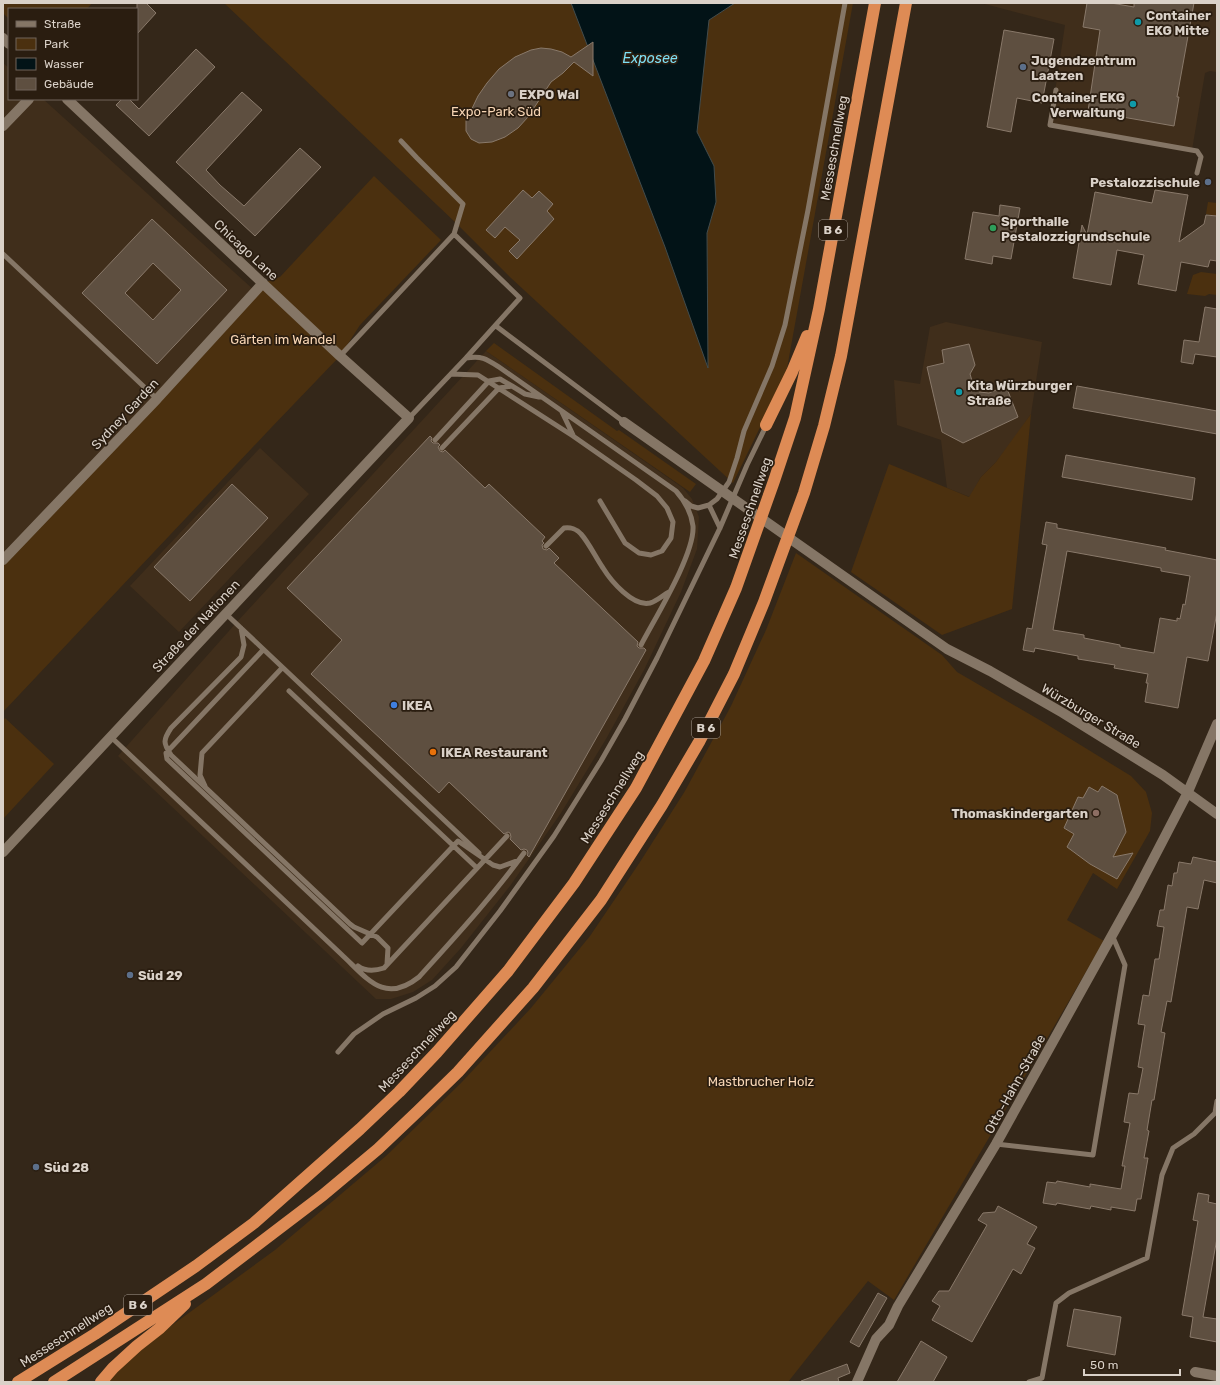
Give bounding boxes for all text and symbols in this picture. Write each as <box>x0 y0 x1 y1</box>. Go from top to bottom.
legend <box>8 8 138 100</box>
place label: Container EKG Mitte <box>1146 8 1211 38</box>
text: Straße <box>44 17 81 31</box>
marker: Container EKG Mitte <box>1133 17 1143 27</box>
text: Park <box>44 37 70 51</box>
water label: Exposee <box>622 50 678 67</box>
place label: Jugendzentrum Laatzen <box>1031 53 1136 83</box>
text: Wasser <box>44 57 84 71</box>
marker: Jugendzentrum Laatzen <box>1018 62 1028 72</box>
text: Gebäude <box>44 77 94 91</box>
place label: EXPO Wal <box>519 87 579 102</box>
marker: EXPO Wal <box>506 89 516 99</box>
place label: Container EKG Verwaltung <box>1032 90 1125 120</box>
street label: Messeschnellweg <box>817 94 852 202</box>
marker: Container EKG Verwaltung <box>1128 99 1138 109</box>
park label: Expo-Park Süd <box>451 104 541 119</box>
place label: Pestalozzischule <box>1090 175 1200 190</box>
marker: Pestalozzischule <box>1203 177 1213 187</box>
place label: Sporthalle Pestalozzigrundschule <box>1001 214 1150 244</box>
street label: Chicago Lane <box>210 217 281 284</box>
road number: B 6 <box>819 220 847 240</box>
marker: Sporthalle Pestalozzigrundschule <box>988 223 998 233</box>
park label: Gärten im Wandel <box>230 332 336 347</box>
street label: Sydney Garden <box>88 375 162 453</box>
place label: Kita Würzburger Straße <box>967 378 1072 408</box>
marker: Kita Würzburger Straße <box>954 387 964 397</box>
street label: Messeschnellweg <box>726 455 775 561</box>
street label: Straße der Nationen <box>149 577 243 675</box>
street label: Würzburger Straße <box>1038 680 1143 752</box>
place label: IKEA <box>402 698 433 713</box>
marker: IKEA <box>389 700 399 710</box>
road number: B 6 <box>692 718 720 738</box>
place label: IKEA Restaurant <box>441 745 548 760</box>
marker: IKEA Restaurant <box>428 747 438 757</box>
street label: Messeschnellweg <box>577 748 647 847</box>
place label: Thomaskindergarten <box>951 806 1088 821</box>
marker: Thomaskindergarten <box>1091 808 1101 818</box>
place label: Süd 29 <box>138 968 183 983</box>
marker: Süd 29 <box>125 970 135 980</box>
street label: Messeschnellweg <box>375 1007 460 1096</box>
street label: Otto-Hahn-Straße <box>982 1032 1048 1136</box>
park label: Mastbrucher Holz <box>708 1074 815 1089</box>
place label: Süd 28 <box>44 1160 89 1175</box>
marker: Süd 28 <box>31 1162 41 1172</box>
road number: B 6 <box>124 1295 152 1315</box>
street label: Messeschnellweg <box>17 1300 115 1371</box>
scale bar <box>1084 1351 1180 1377</box>
text: 50 m <box>1090 1358 1118 1372</box>

